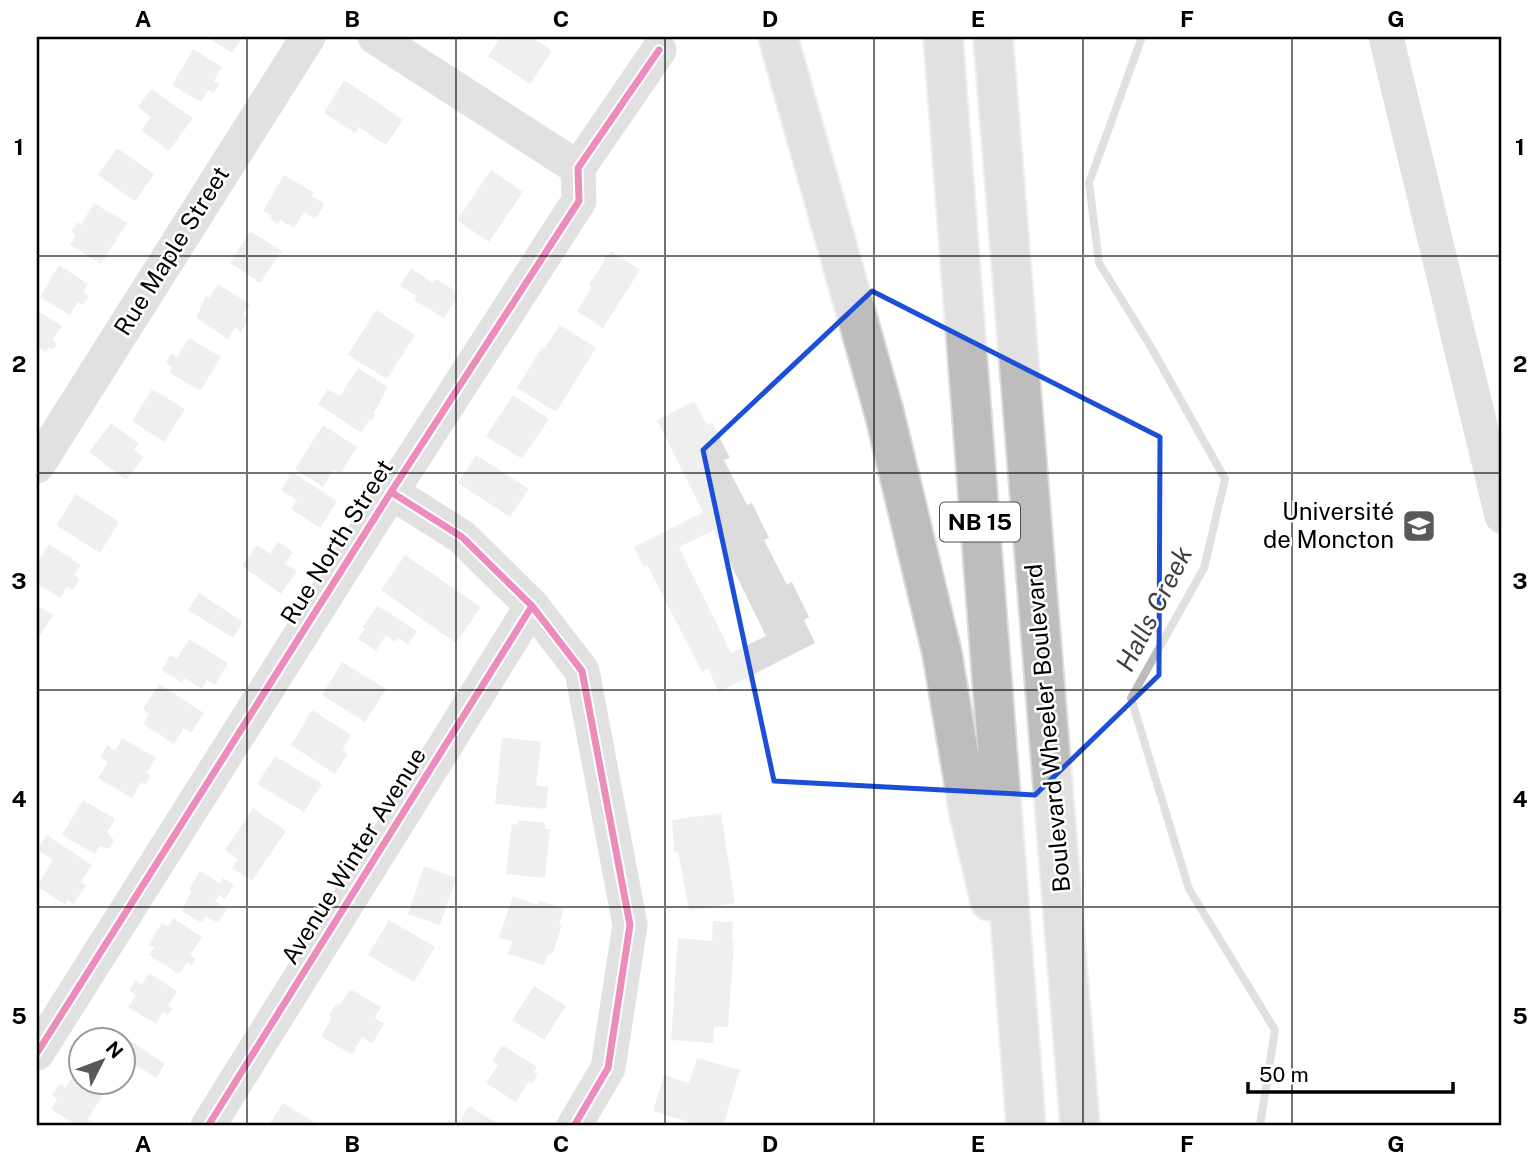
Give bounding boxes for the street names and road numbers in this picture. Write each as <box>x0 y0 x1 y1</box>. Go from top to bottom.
street label: Rue Maple Street <box>108 161 234 340</box>
street label: Rue North Street <box>274 454 398 629</box>
road number: NB 15 <box>940 502 1020 542</box>
street label: Boulevard Wheeler Boulevard <box>1019 563 1075 893</box>
street label: Avenue Winter Avenue <box>275 742 431 969</box>

